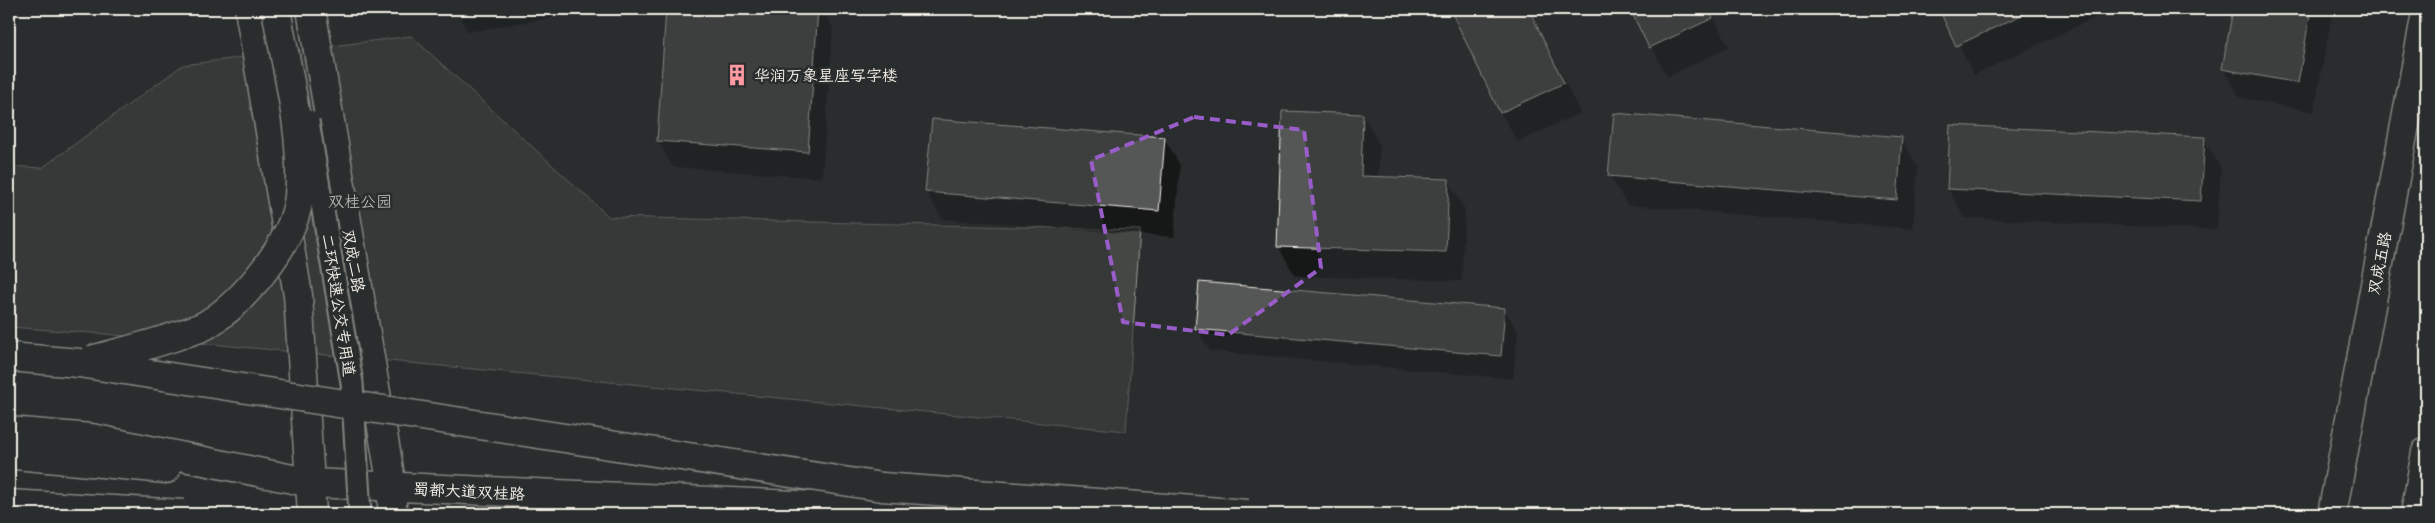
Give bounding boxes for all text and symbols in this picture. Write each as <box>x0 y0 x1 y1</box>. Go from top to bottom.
building icon: 华润万象星座写字楼 <box>724 62 750 88</box>
place label: 华润万象星座写字楼 <box>754 66 898 87</box>
park label: 双桂公园 <box>328 192 392 213</box>
street label: 双成二路 <box>337 228 368 295</box>
street label: 双成五路 <box>2364 230 2397 297</box>
street label: 二环快速公交专用道 <box>316 232 359 378</box>
street label: 蜀都大道双桂路 <box>412 479 525 506</box>

